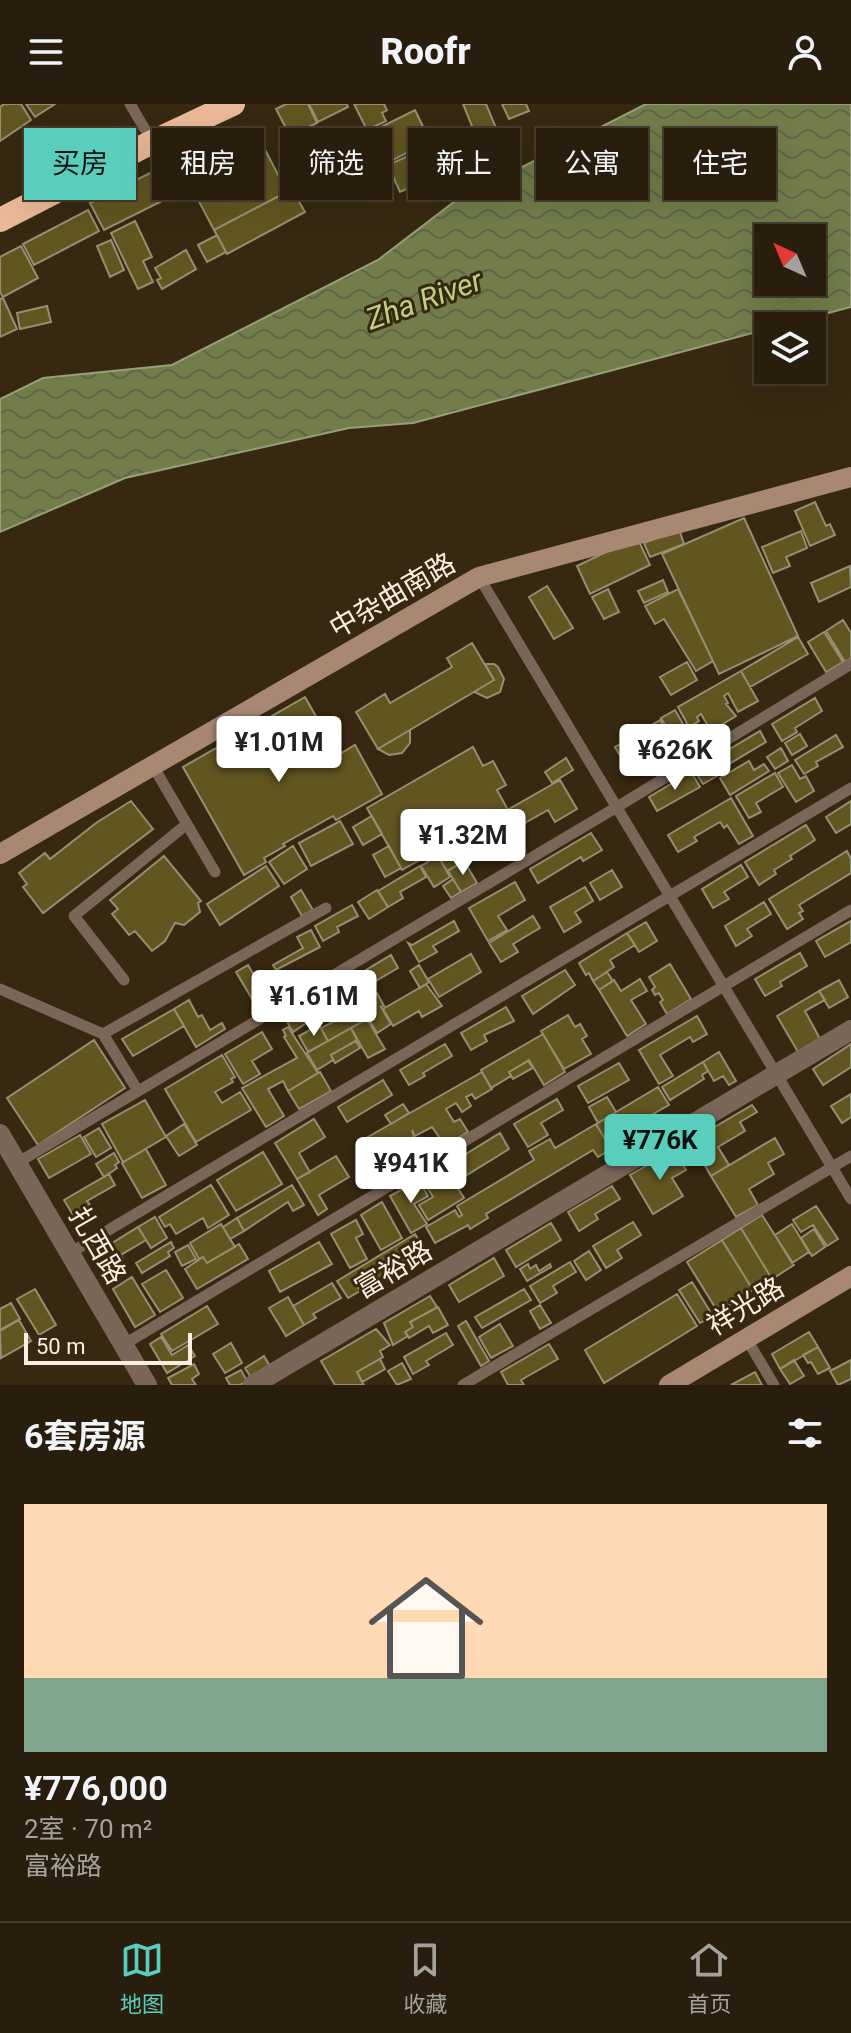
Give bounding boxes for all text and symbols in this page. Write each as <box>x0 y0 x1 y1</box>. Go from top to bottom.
icon: menu <box>24 30 68 74</box>
icon: person <box>783 30 827 74</box>
text: Roofr <box>380 31 471 73</box>
chip: 买房 <box>24 128 136 200</box>
chip: 租房 <box>152 128 264 200</box>
chip: 筛选 <box>280 128 392 200</box>
chip: 新上 <box>408 128 520 200</box>
chip: 公寓 <box>536 128 648 200</box>
chip: 住宅 <box>664 128 776 200</box>
north arrow <box>754 224 826 296</box>
map controls <box>754 224 826 384</box>
water label: Zha River <box>360 262 488 337</box>
button: layers <box>754 312 826 384</box>
street label: 中杂曲南路 <box>323 546 461 645</box>
pin: ¥1.01M <box>214 716 344 784</box>
pin: ¥626K <box>619 724 731 792</box>
text: ¥1.01M <box>235 727 324 757</box>
text: ¥626K <box>637 735 713 765</box>
pin: ¥1.32M <box>398 809 528 877</box>
text: ¥1.32M <box>419 820 508 850</box>
pin: ¥1.61M <box>249 970 379 1038</box>
text: ¥1.61M <box>270 981 359 1011</box>
pin: ¥776K <box>604 1114 716 1182</box>
text: ¥776K <box>622 1125 698 1155</box>
pin: ¥941K <box>355 1137 467 1205</box>
text: ¥941K <box>373 1148 449 1178</box>
street label: 扎西路 <box>62 1201 133 1290</box>
street label: 富裕路 <box>349 1234 438 1305</box>
street label: 祥光路 <box>701 1271 790 1342</box>
scale bar <box>24 1329 192 1365</box>
text: 50 m <box>36 1334 85 1359</box>
icon: filters <box>783 1411 827 1455</box>
text: 6套房源 <box>24 1416 146 1456</box>
icon: home <box>354 1556 498 1700</box>
text: ¥776,000 <box>24 1768 168 1808</box>
text: 2室 · 70 m² <box>24 1814 152 1844</box>
text: 富裕路 <box>24 1851 102 1881</box>
tab: 地图 <box>120 1938 164 2018</box>
tab: 收藏 <box>403 1938 447 2018</box>
tab: 首页 <box>687 1938 731 2018</box>

